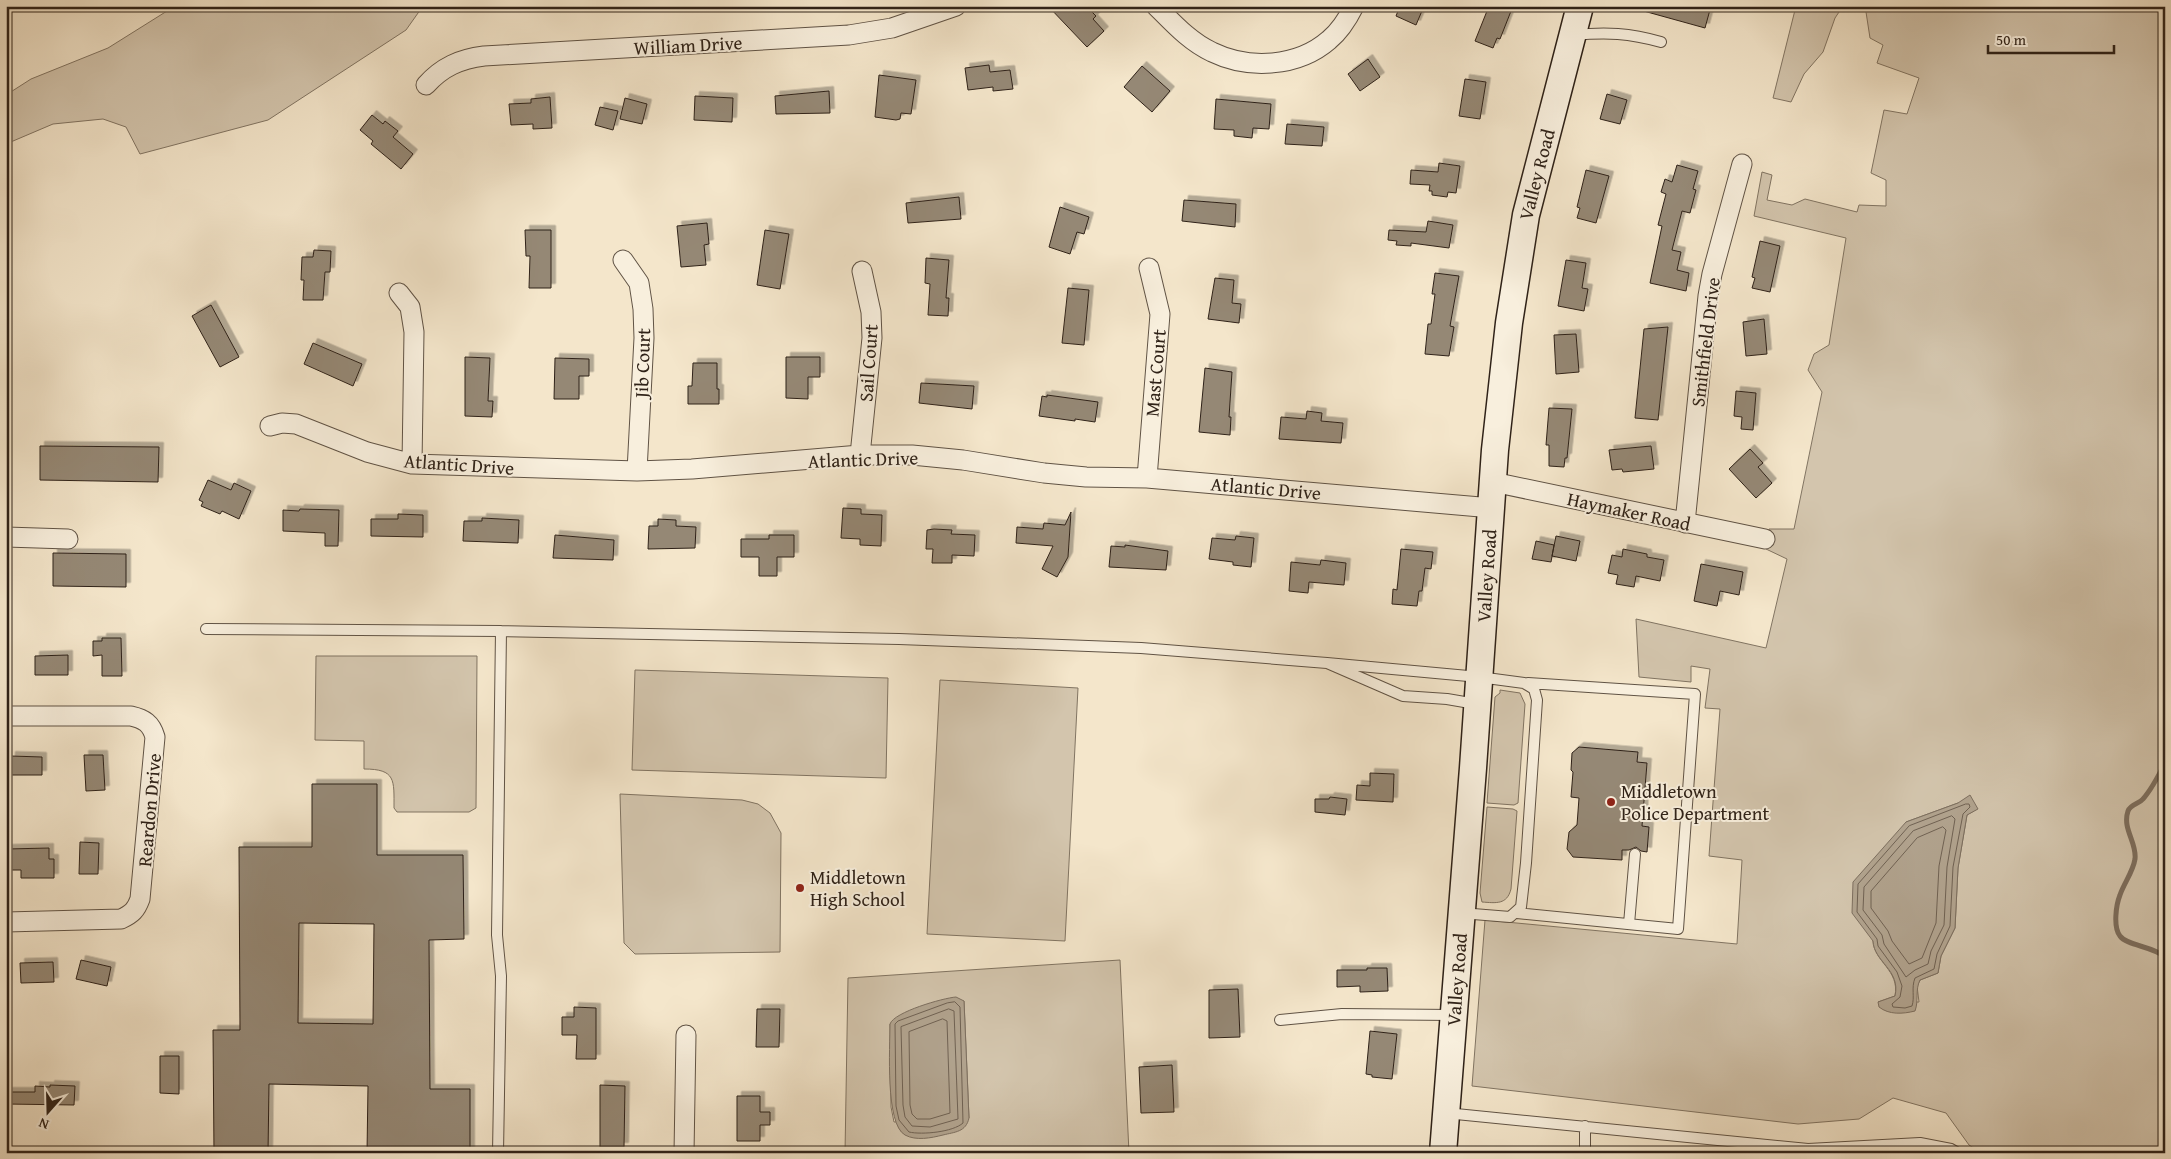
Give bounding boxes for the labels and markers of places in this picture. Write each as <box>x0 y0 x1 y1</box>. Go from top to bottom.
place label: Middletown Police Department <box>1621 777 1769 827</box>
marker: Middletown Police Department <box>1605 796 1617 808</box>
place label: Middletown High School <box>810 863 906 913</box>
marker: Middletown High School <box>794 882 806 894</box>

